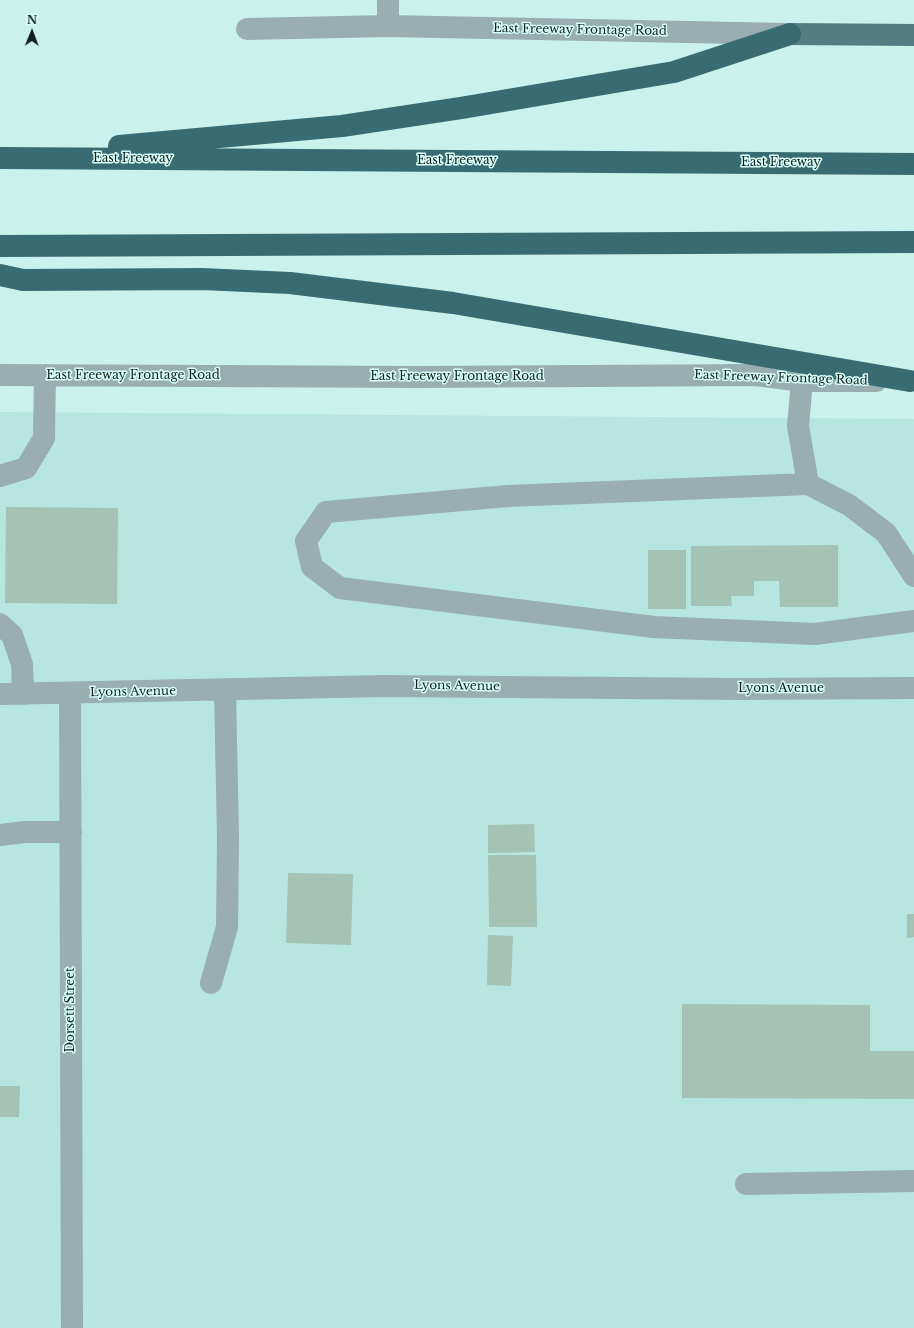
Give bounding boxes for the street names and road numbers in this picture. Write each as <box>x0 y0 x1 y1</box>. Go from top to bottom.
street label: East Freeway Frontage Road <box>493 21 667 39</box>
street label: East Freeway <box>93 152 173 166</box>
street label: East Freeway <box>417 154 497 168</box>
street label: East Freeway <box>741 156 821 170</box>
street label: East Freeway Frontage Road <box>694 368 868 388</box>
street label: East Freeway Frontage Road <box>46 369 220 383</box>
street label: East Freeway Frontage Road <box>370 370 544 384</box>
street label: Lyons Avenue <box>414 678 500 694</box>
street label: Lyons Avenue <box>738 682 824 696</box>
street label: Lyons Avenue <box>90 684 176 700</box>
street label: Dorsett Street <box>64 967 78 1053</box>

